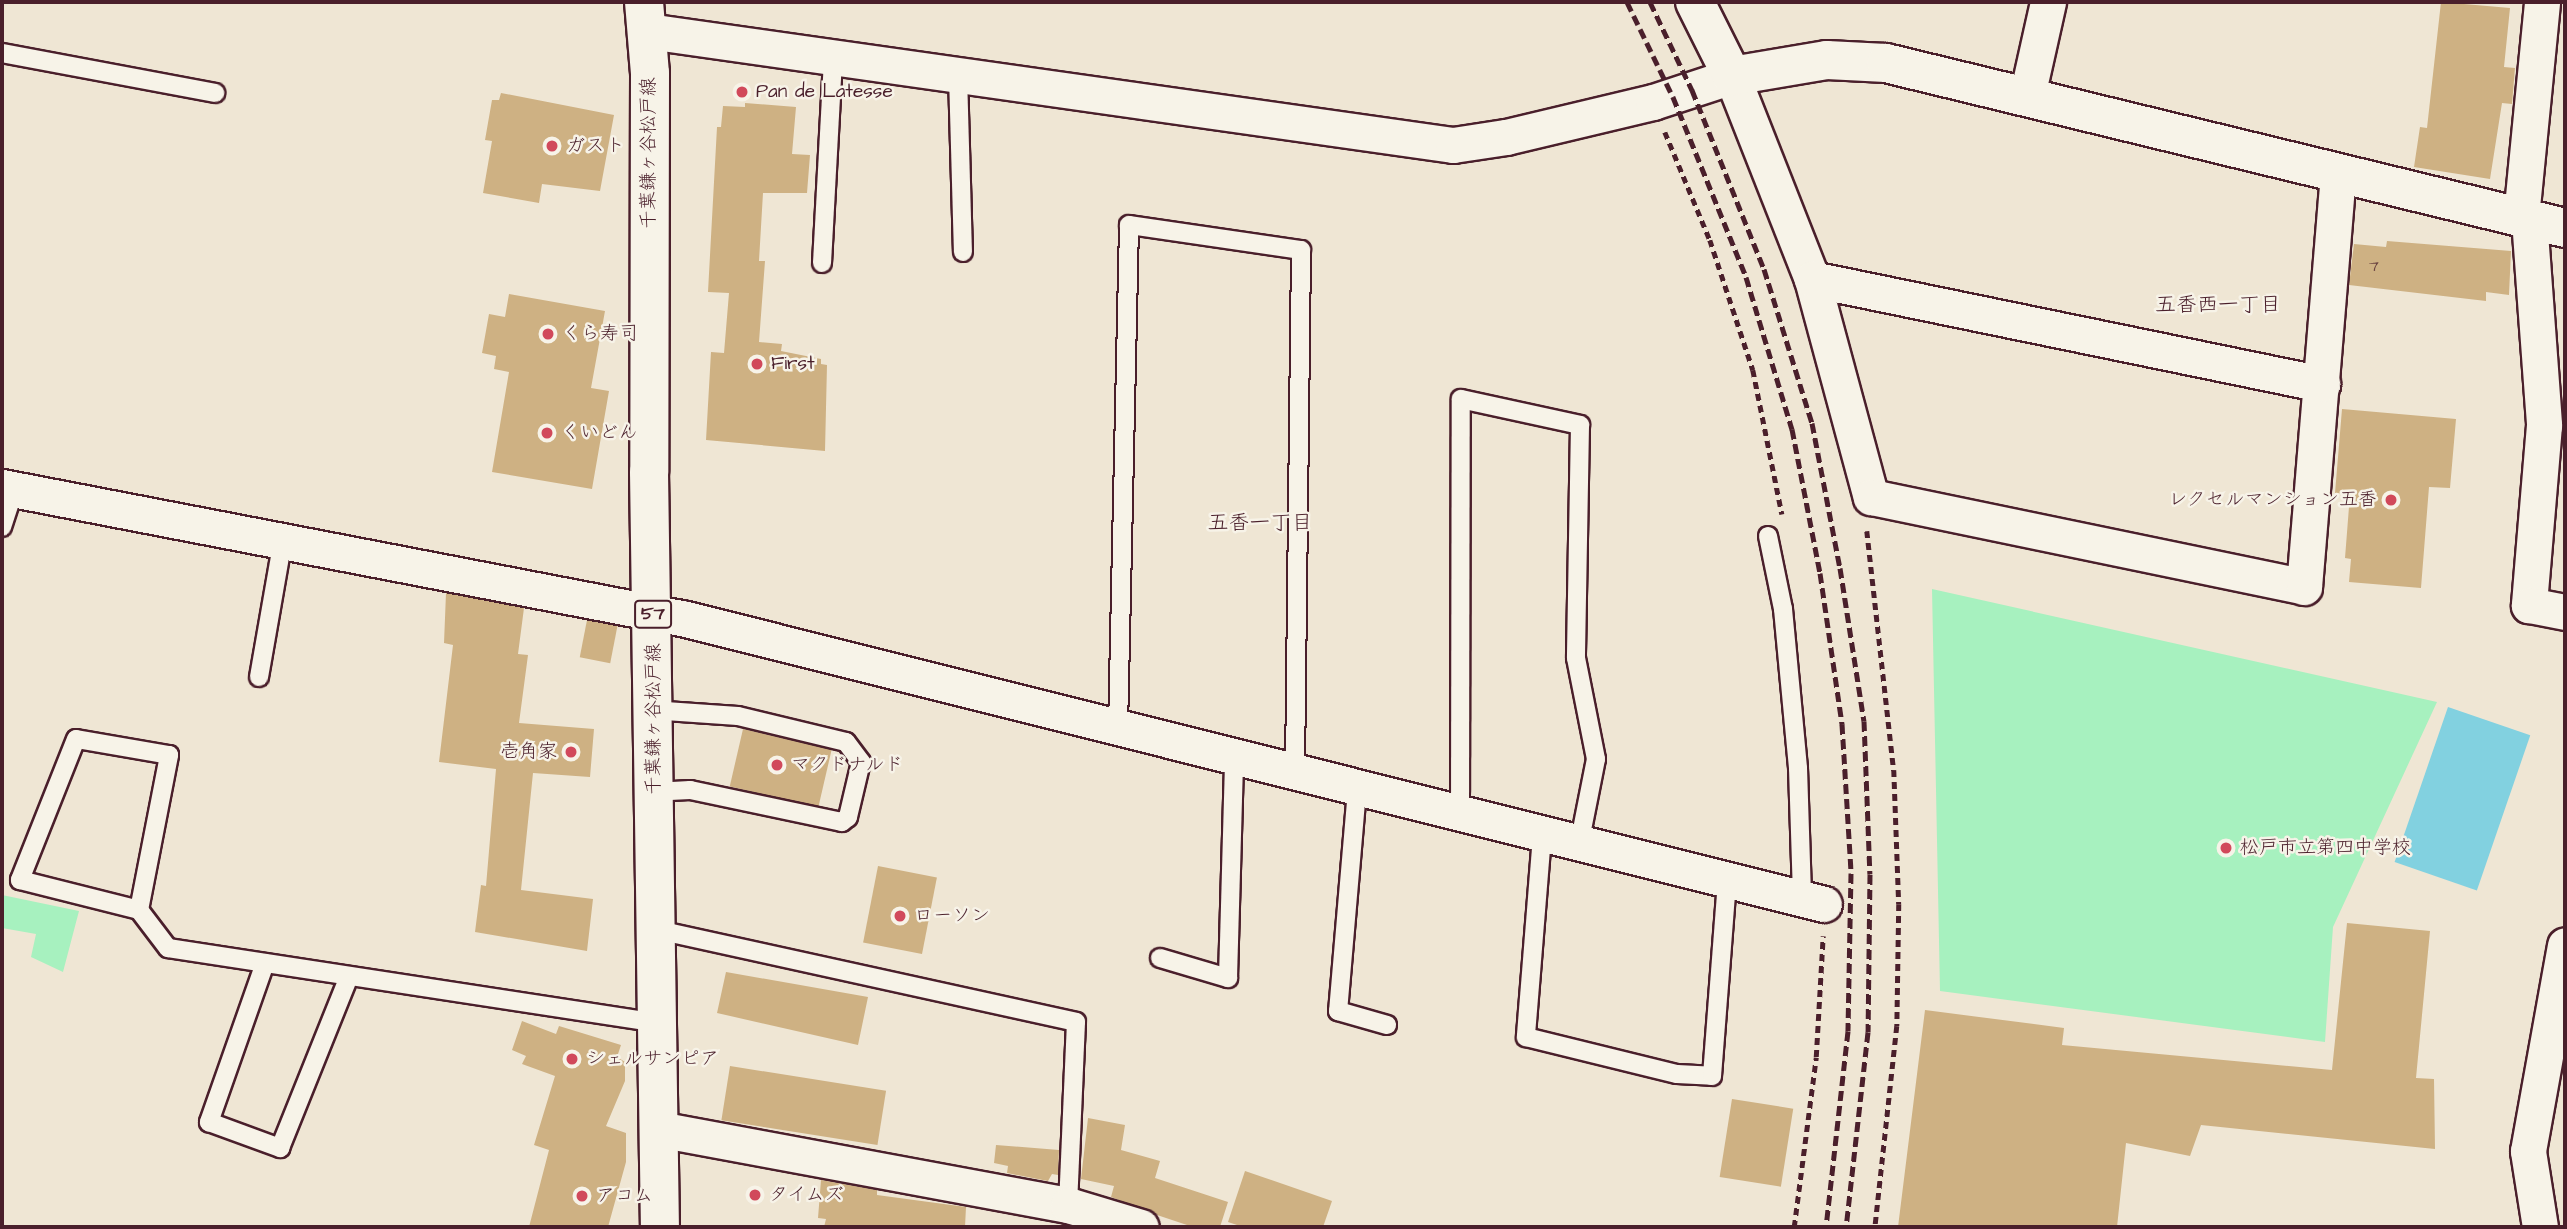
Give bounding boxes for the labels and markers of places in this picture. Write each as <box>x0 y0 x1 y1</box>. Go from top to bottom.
place label: Pan de Latesse <box>756 81 893 103</box>
marker: Pan de Latesse <box>734 84 750 100</box>
place label: ガスト <box>566 135 623 157</box>
marker: ガスト <box>544 138 560 154</box>
place label: くら寿司 <box>562 323 638 345</box>
marker: くら寿司 <box>540 326 556 342</box>
place label: First <box>771 353 815 375</box>
marker: First <box>749 356 765 372</box>
place label: くいどん <box>561 422 637 444</box>
marker: くいどん <box>539 425 555 441</box>
place label: レクセルマンション五香 <box>2168 489 2377 511</box>
marker: レクセルマンション五香 <box>2383 492 2399 508</box>
place label: 壱角家 <box>500 741 557 763</box>
marker: 壱角家 <box>563 744 579 760</box>
place label: マクドナルド <box>791 754 905 776</box>
marker: マクドナルド <box>769 757 785 773</box>
place label: 松戸市立第四中学校 <box>2240 837 2411 859</box>
marker: 松戸市立第四中学校 <box>2218 840 2234 856</box>
place label: ローソン <box>914 905 990 927</box>
marker: ローソン <box>892 908 908 924</box>
place label: シェルサンピア <box>586 1048 719 1070</box>
marker: シェルサンピア <box>564 1051 580 1067</box>
place label: タイムズ <box>769 1184 845 1206</box>
place label: アコム <box>596 1185 653 1207</box>
marker: タイムズ <box>747 1187 763 1203</box>
marker: アコム <box>574 1188 590 1204</box>

